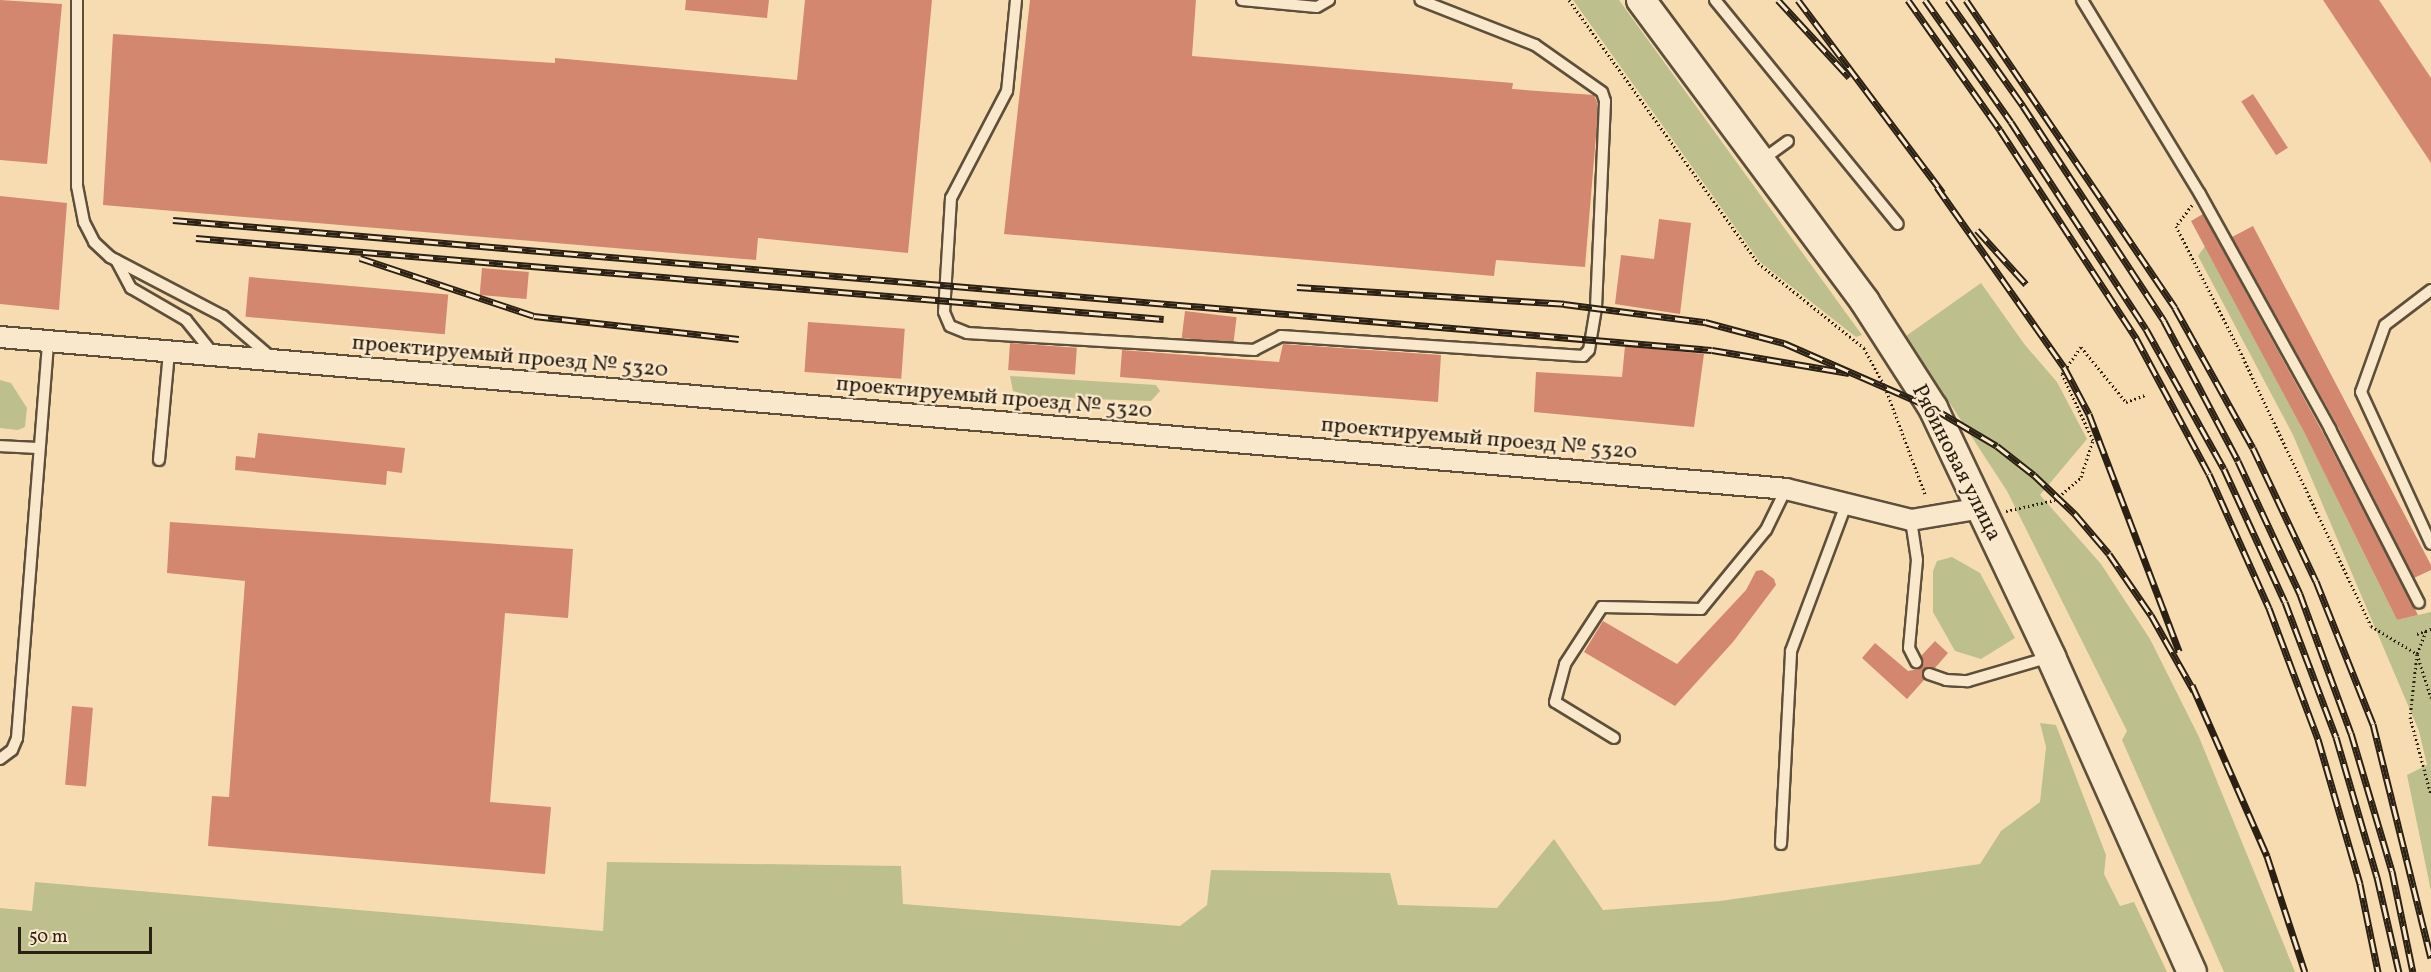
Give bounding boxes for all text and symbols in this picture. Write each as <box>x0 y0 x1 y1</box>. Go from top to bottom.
street label: проектируемый проезд № 5320 <box>351 330 669 384</box>
street label: проектируемый проезд № 5320 <box>835 371 1153 425</box>
street label: Рябиновая улица <box>1905 380 2007 546</box>
street label: проектируемый проезд № 5320 <box>1320 412 1638 466</box>
scale bar <box>21 915 154 953</box>
text: 50 m <box>29 925 68 950</box>

